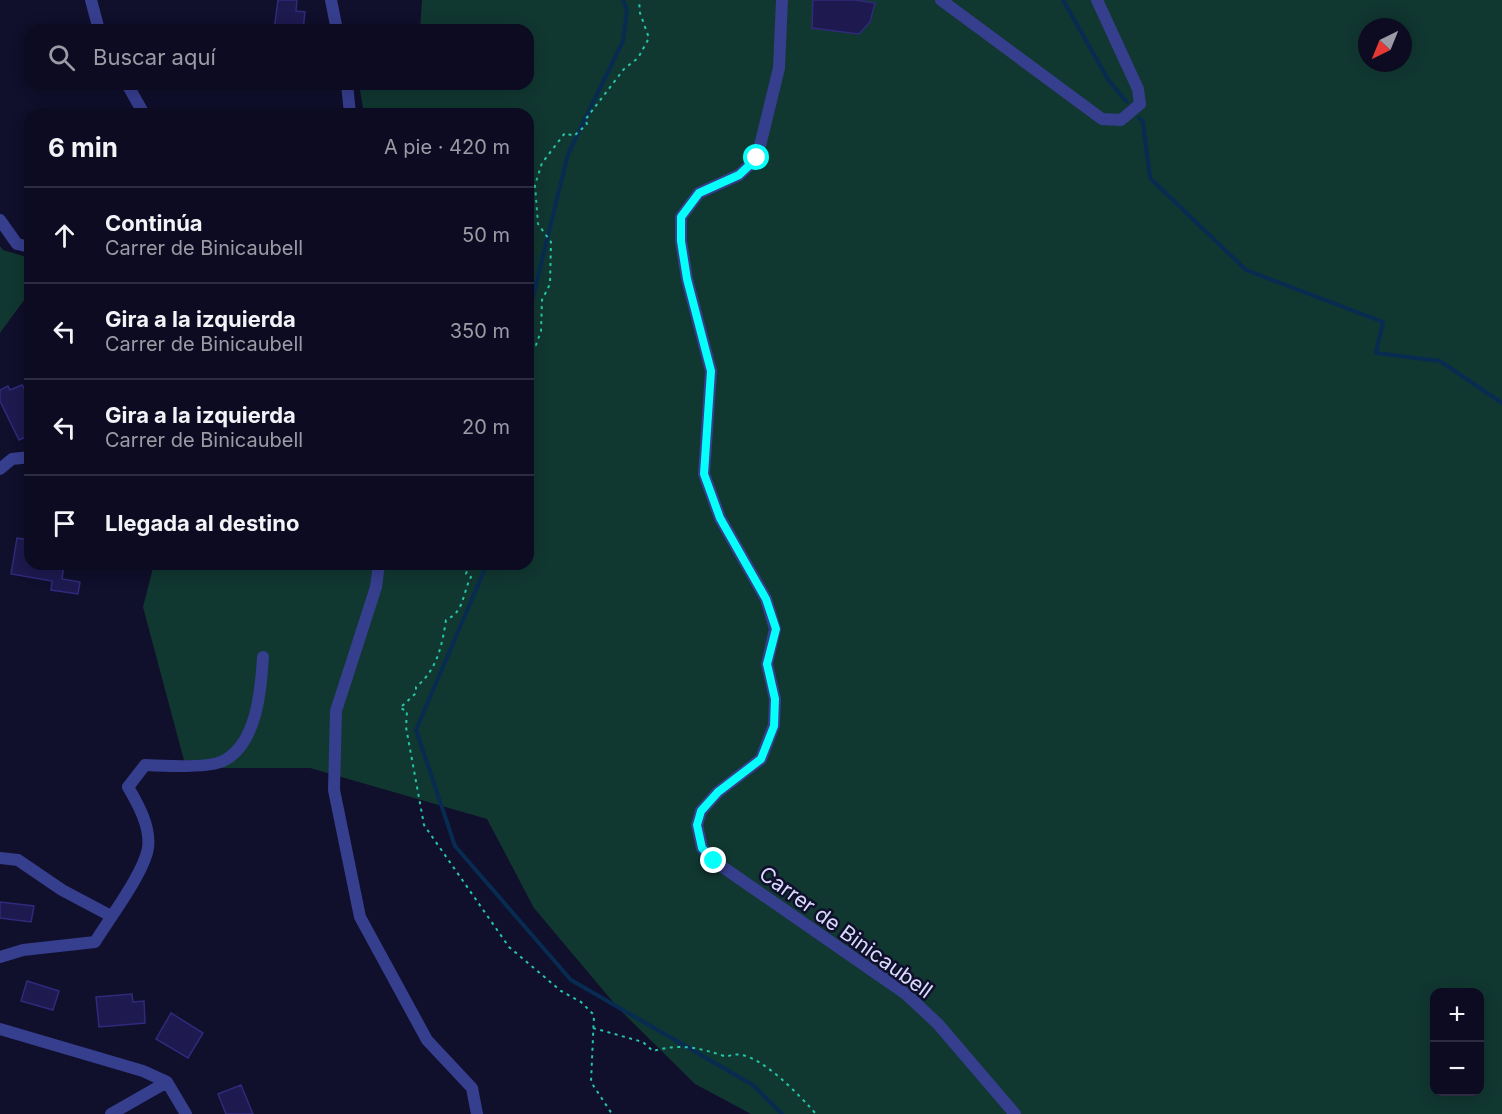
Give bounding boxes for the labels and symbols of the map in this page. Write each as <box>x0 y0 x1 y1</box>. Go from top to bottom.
north arrow <box>1358 18 1412 72</box>
route start <box>743 144 769 170</box>
route end <box>700 847 726 873</box>
street label: Carrer de Binicaubell <box>755 861 937 1003</box>

